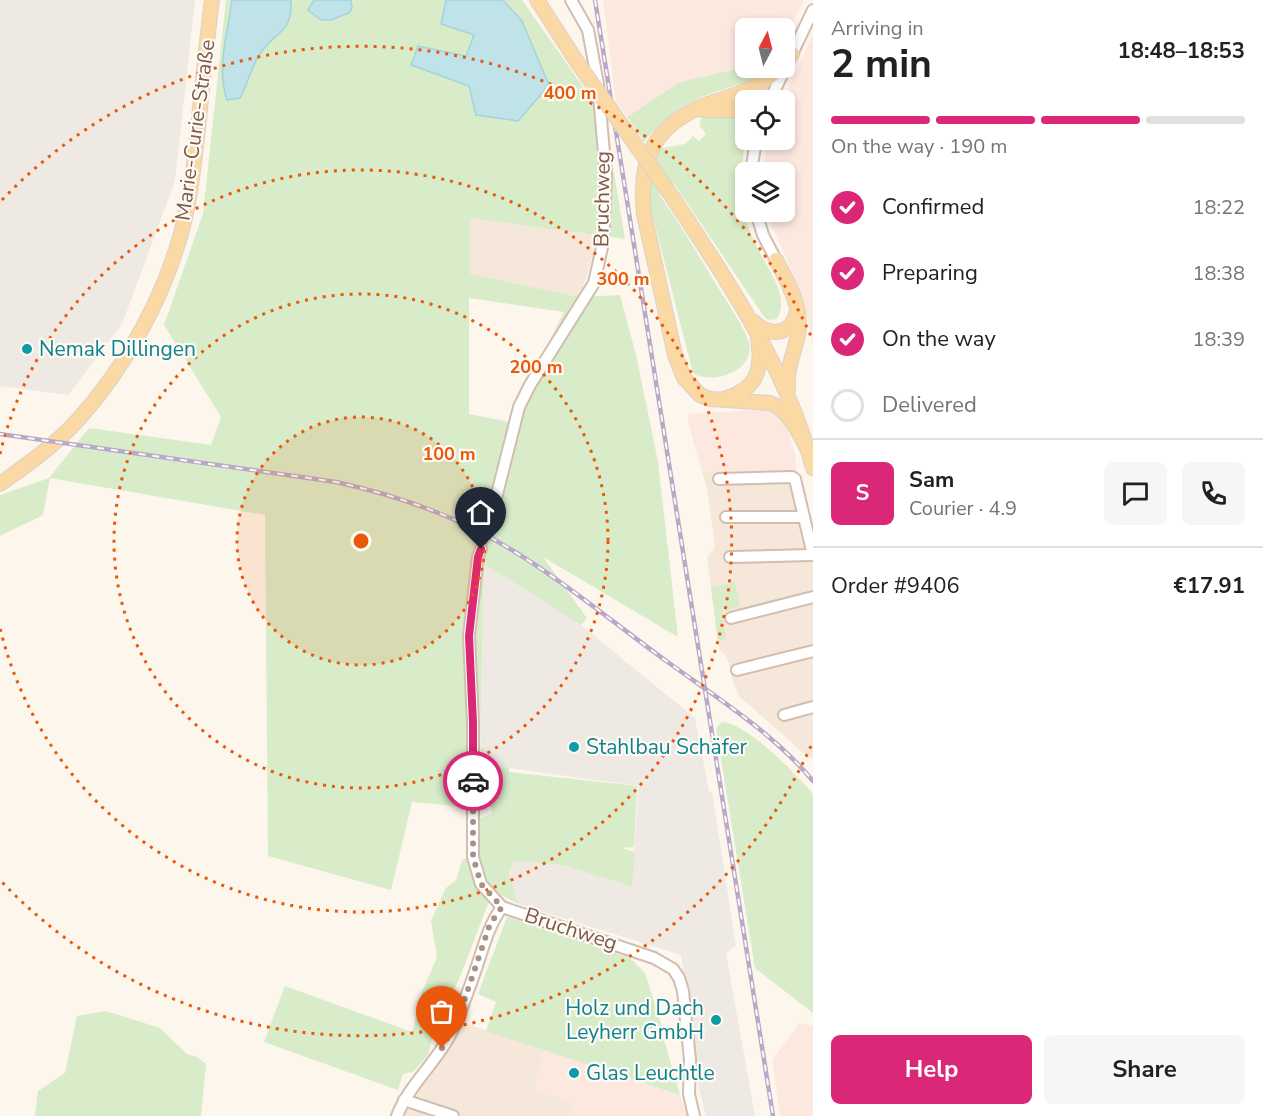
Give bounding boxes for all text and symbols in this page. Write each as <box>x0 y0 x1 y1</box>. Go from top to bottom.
text: Arriving in <box>831 15 924 42</box>
north arrow <box>735 18 795 78</box>
map controls <box>735 18 795 222</box>
text: 18:48–18:53 <box>1117 36 1245 66</box>
street label: Marie-Curie-Straße <box>168 38 222 222</box>
text: 2 min <box>831 38 932 91</box>
text: 400 m <box>543 81 597 105</box>
button: locate <box>735 90 795 150</box>
text: On the way · 190 m <box>831 133 1007 160</box>
street label: Bruchweg <box>587 151 617 247</box>
button: layers <box>735 162 795 222</box>
icon: check <box>831 191 864 224</box>
text: Confirmed <box>882 192 984 222</box>
text: 18:22 <box>1192 194 1245 221</box>
icon: check <box>831 257 864 290</box>
text: Preparing <box>882 258 978 288</box>
text: 18:38 <box>1192 260 1245 287</box>
text: 300 m <box>596 267 650 291</box>
icon: check <box>831 323 864 356</box>
text: On the way <box>882 324 996 354</box>
text: 18:39 <box>1192 326 1245 353</box>
place label: Nemak Dillingen <box>39 335 196 363</box>
marker: Nemak Dillingen <box>20 342 34 356</box>
text: 200 m <box>509 355 563 379</box>
text: Delivered <box>882 390 977 420</box>
text: 100 m <box>422 442 476 466</box>
button: chat <box>1104 462 1167 525</box>
button: phone <box>1182 462 1245 525</box>
text: Sam <box>909 465 954 495</box>
text: S <box>856 478 869 508</box>
pin <box>455 487 506 549</box>
text: Courier · 4.9 <box>909 495 1017 522</box>
icon: home <box>464 496 497 529</box>
centre of rings <box>351 531 371 551</box>
text: Order #9406 <box>831 571 960 601</box>
text: €17.91 <box>1174 571 1245 601</box>
place label: Stahlbau Schäfer <box>586 733 748 761</box>
marker: Stahlbau Schäfer <box>567 740 581 754</box>
courier <box>443 751 503 811</box>
icon: car <box>457 765 490 798</box>
street label: Bruchweg <box>521 901 621 957</box>
pin <box>416 986 467 1048</box>
place label: Holz und Dach Leyherr GmbH <box>565 994 704 1046</box>
icon: bag <box>425 995 458 1028</box>
marker: Holz und Dach Leyherr GmbH <box>709 1013 723 1027</box>
button: Help <box>831 1035 1032 1104</box>
button: Share <box>1044 1035 1245 1104</box>
place label: Glas Leuchtle <box>586 1059 715 1087</box>
marker: Glas Leuchtle <box>567 1066 581 1080</box>

